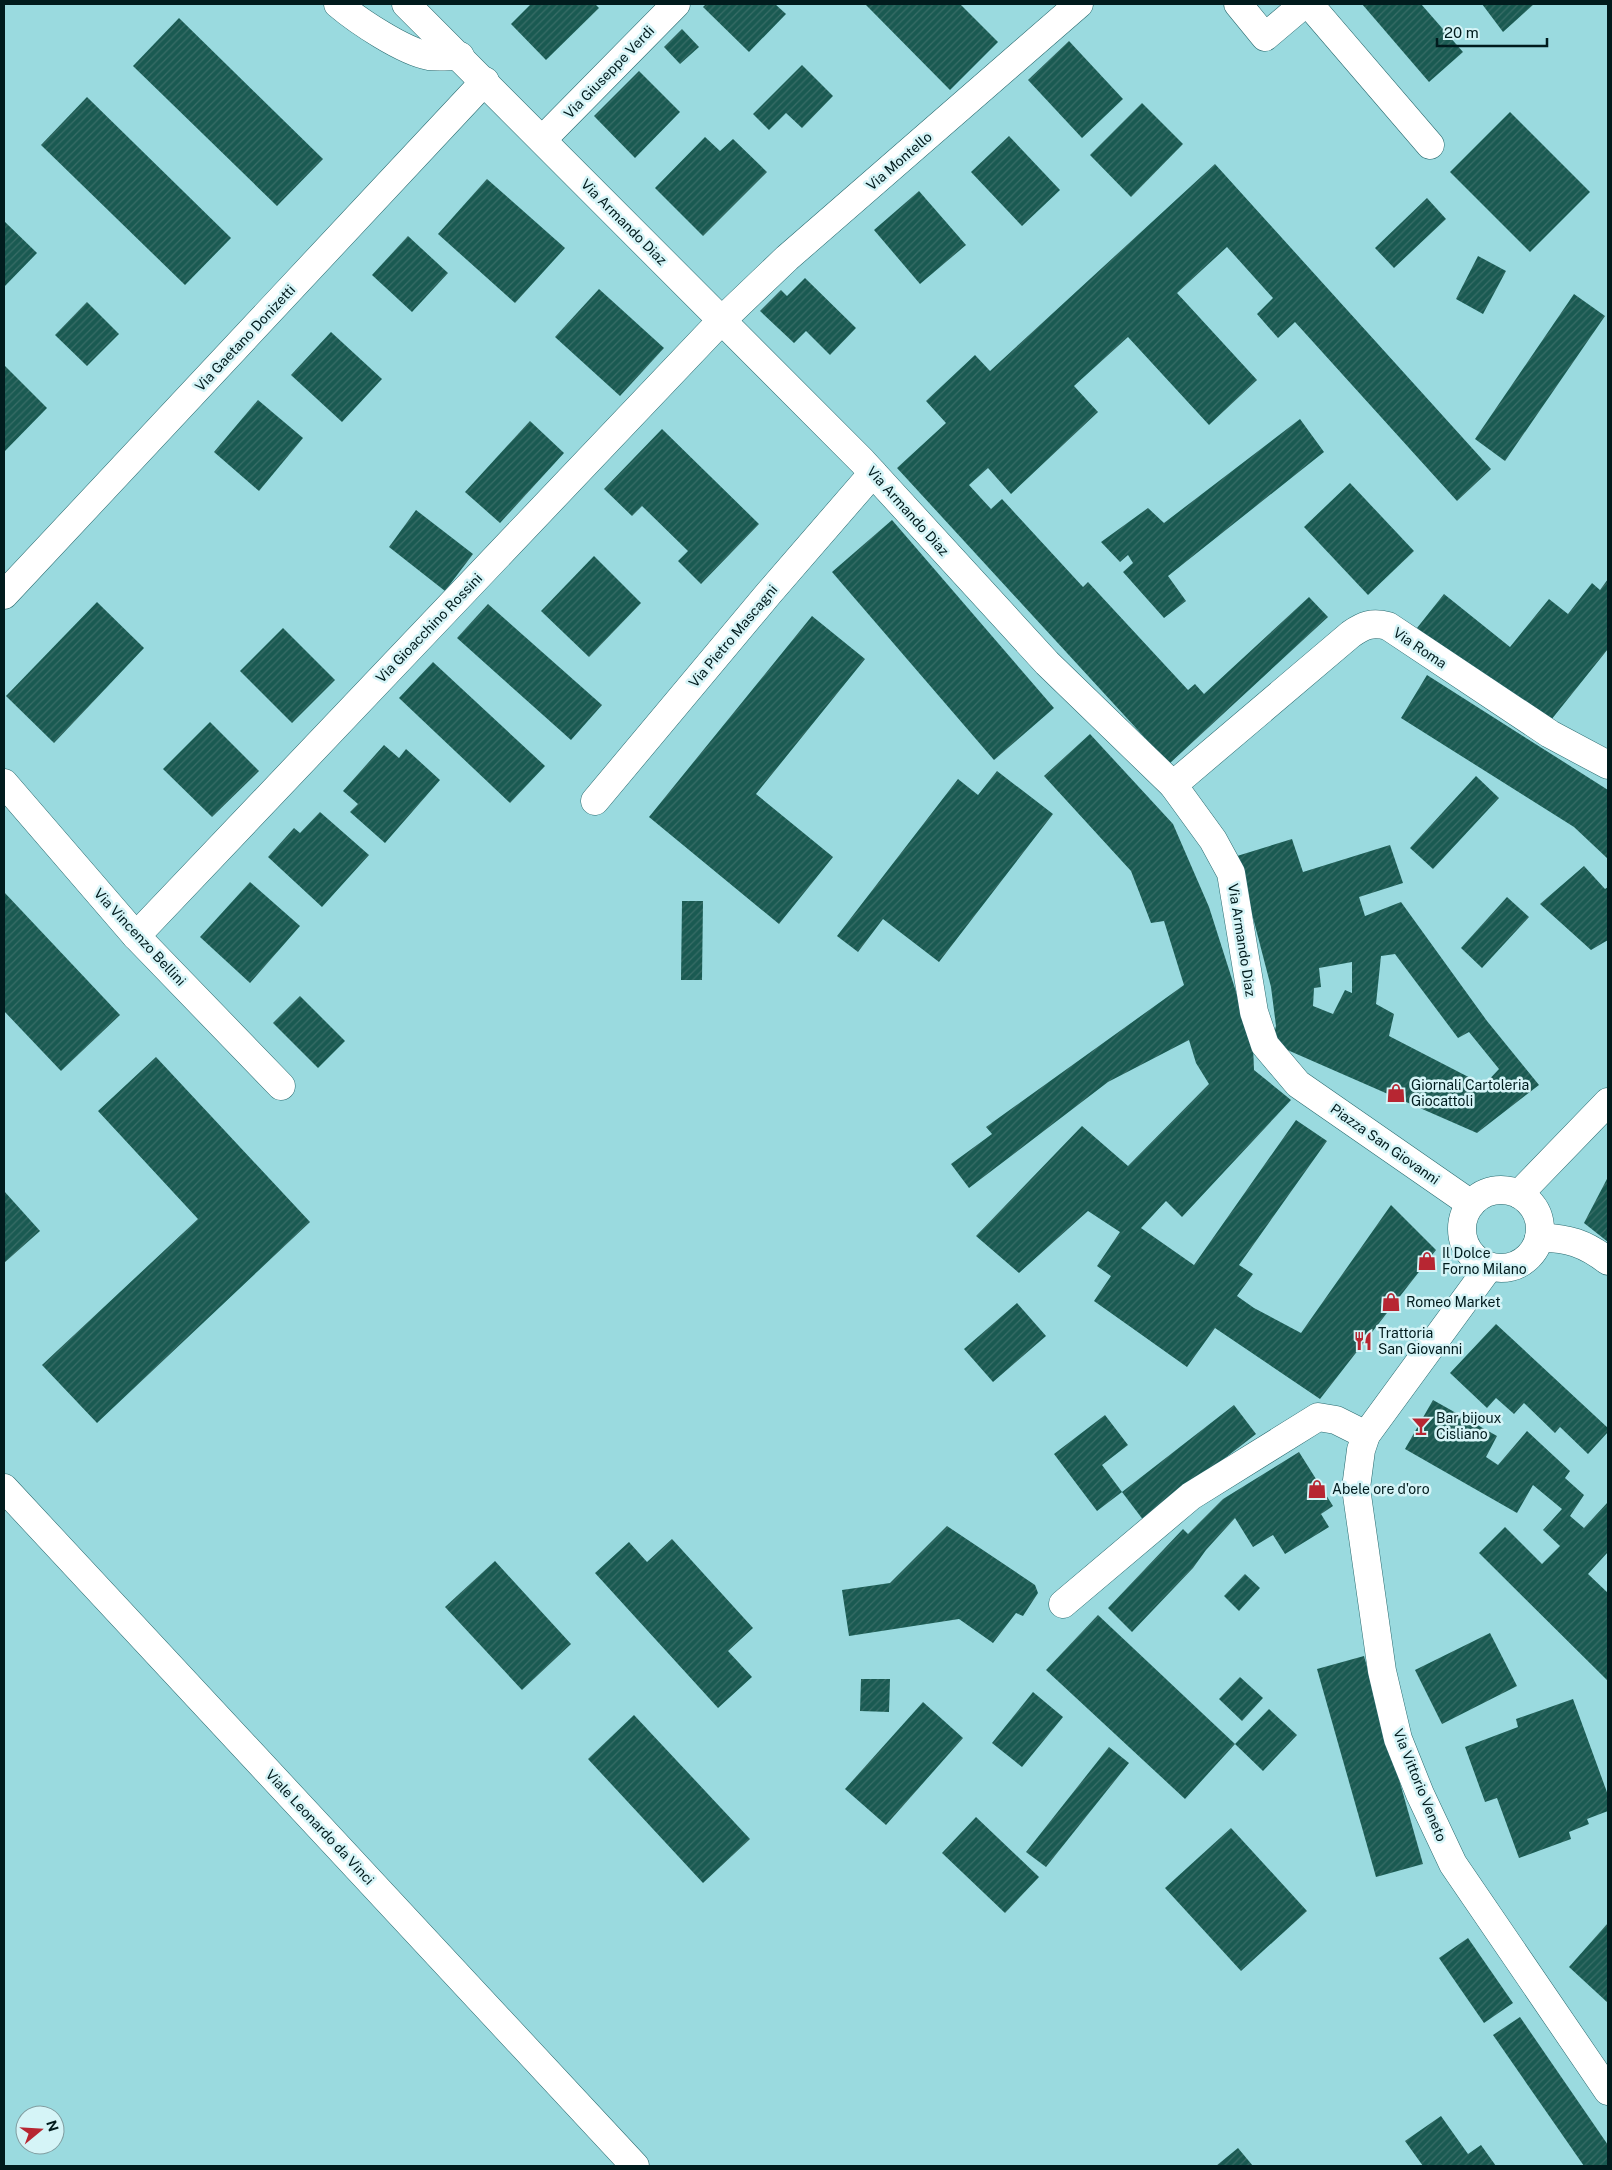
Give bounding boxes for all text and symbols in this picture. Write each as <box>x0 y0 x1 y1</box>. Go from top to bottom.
scale bar <box>1437 15 1547 47</box>
street label: Via Giuseppe Verdi <box>561 22 657 122</box>
text: 20 m <box>1444 24 1479 41</box>
street label: Via Montello <box>863 128 935 194</box>
street label: Via Armando Diaz <box>578 176 670 268</box>
street label: Via Gaetano Donizetti <box>192 282 298 394</box>
street label: Via Armando Diaz <box>864 463 952 559</box>
street label: Via Gioacchino Rossini <box>373 570 485 686</box>
street label: Via Pietro Mascagni <box>686 582 780 690</box>
street label: Via Roma <box>1390 624 1450 672</box>
street label: Via Armando Diaz <box>1225 882 1259 998</box>
street label: Via Vincenzo Bellini <box>91 885 189 989</box>
place label: Giornali Cartoleria Giocattoli <box>1411 1077 1529 1109</box>
shop icon: Giornali Cartoleria Giocattoli <box>1385 1082 1407 1104</box>
street label: Piazza San Giovanni <box>1327 1100 1443 1188</box>
place label: Il Dolce Forno Milano <box>1442 1245 1527 1277</box>
shop icon: Il Dolce Forno Milano <box>1416 1250 1438 1272</box>
shop icon: Romeo Market <box>1380 1291 1402 1313</box>
place label: Romeo Market <box>1406 1294 1501 1310</box>
place label: Trattoria San Giovanni <box>1378 1325 1462 1357</box>
restaurant icon: Trattoria San Giovanni <box>1352 1330 1374 1352</box>
place label: Bar bijoux Cisliano <box>1436 1410 1502 1442</box>
bar icon: Bar bijoux Cisliano <box>1410 1415 1432 1437</box>
shop icon: Abele ore d'oro <box>1306 1478 1328 1500</box>
place label: Abele ore d'oro <box>1332 1481 1430 1497</box>
street label: Via Vittorio Veneto <box>1390 1726 1450 1844</box>
street label: Viale Leonardo da Vinci <box>263 1766 377 1888</box>
north arrow <box>15 2105 65 2155</box>
text: N <box>43 2118 62 2134</box>

